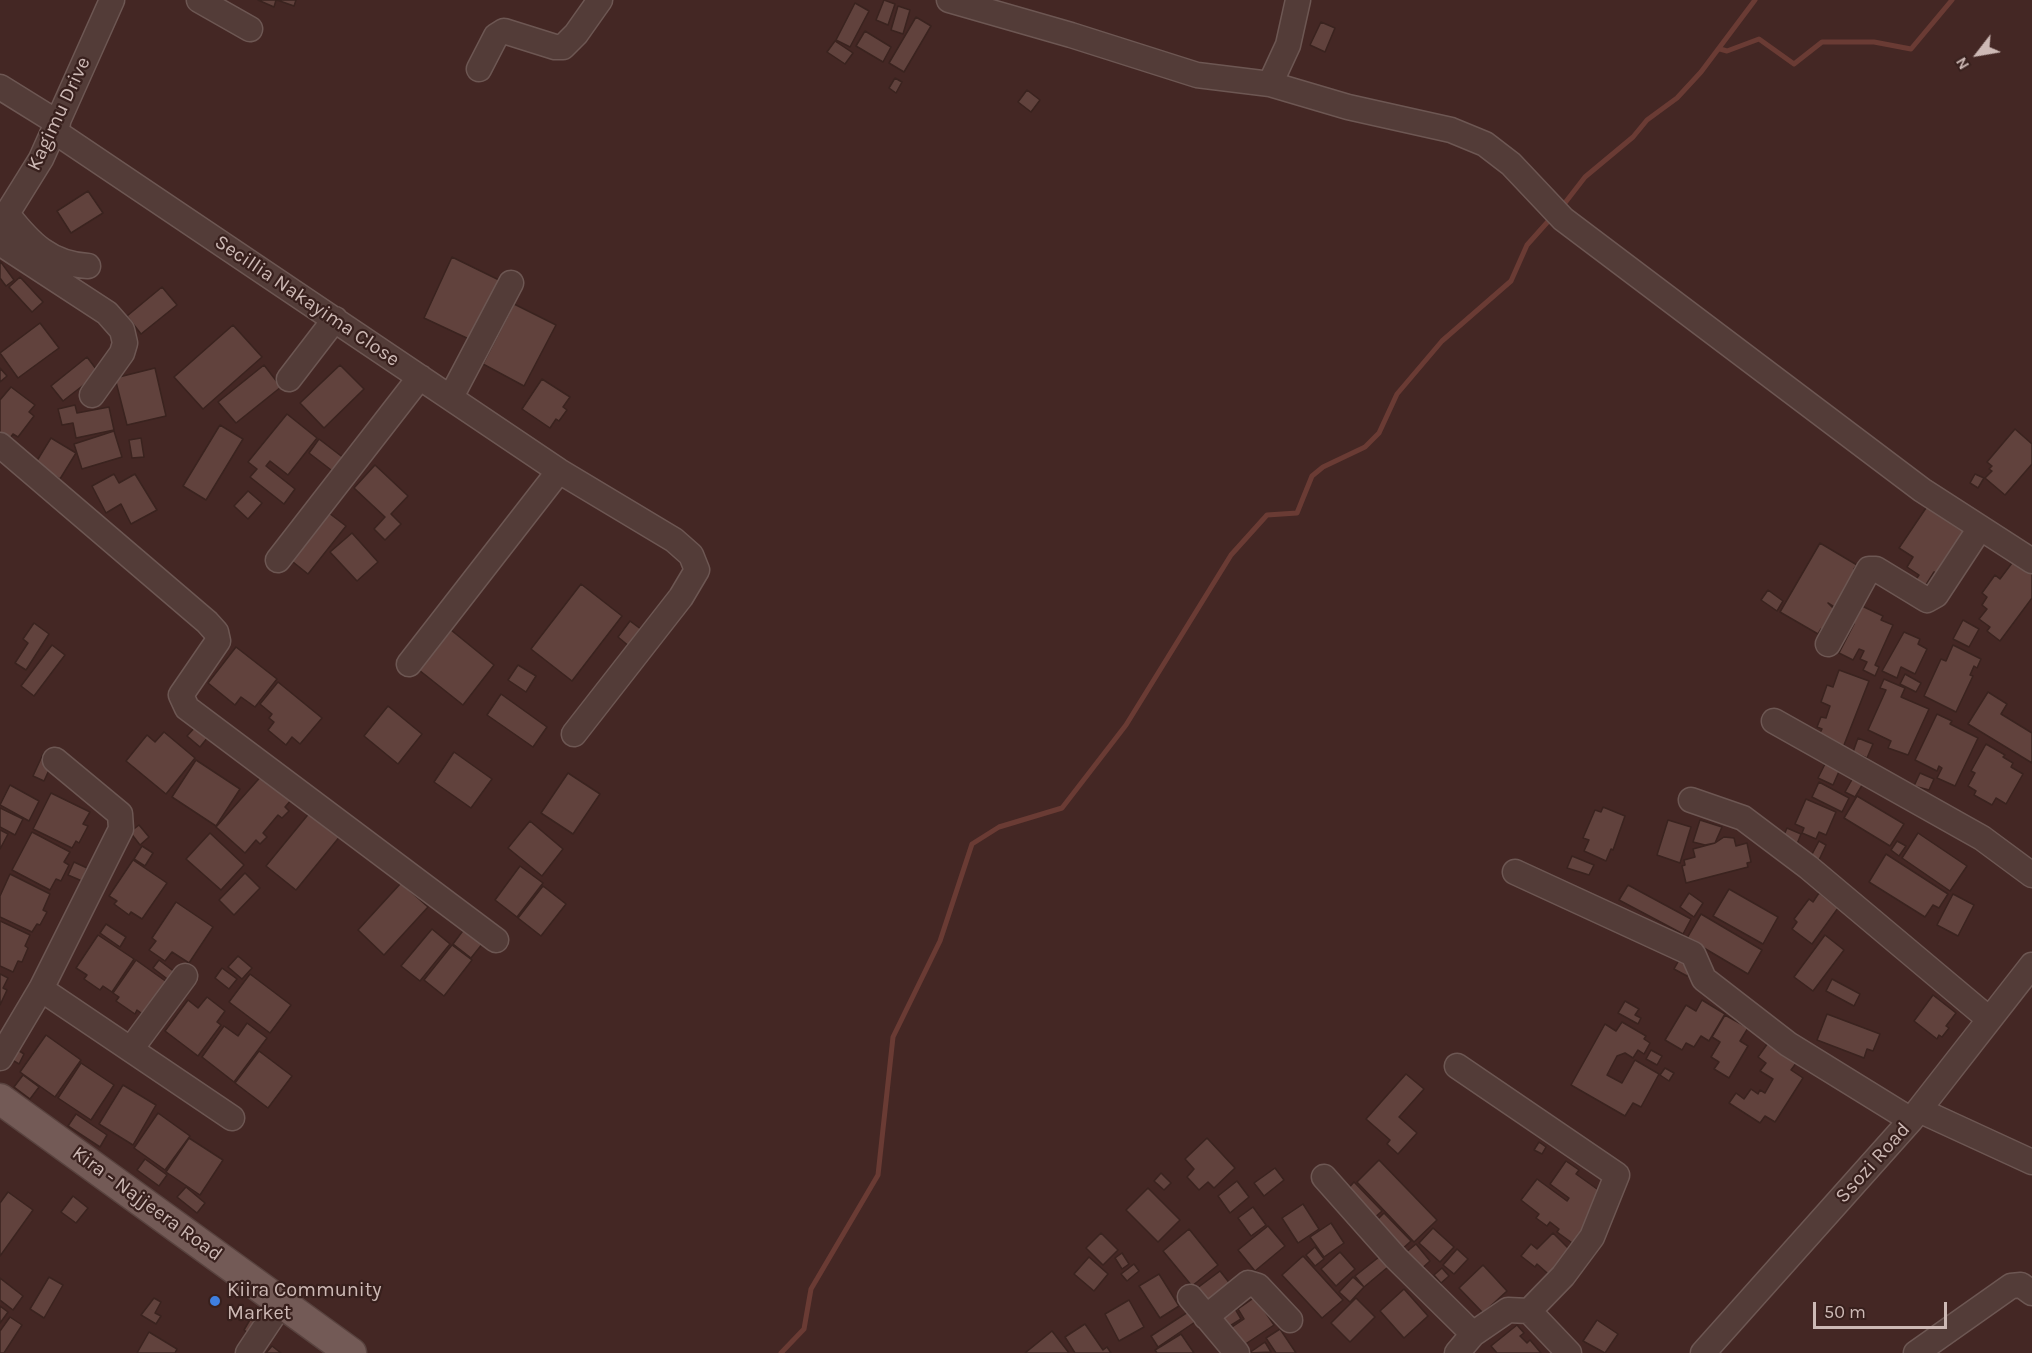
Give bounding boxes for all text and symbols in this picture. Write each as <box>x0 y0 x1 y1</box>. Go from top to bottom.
north arrow <box>1948 24 2008 84</box>
street label: Kagimu Drive <box>22 53 96 175</box>
text: N <box>1951 54 1973 73</box>
street label: Secillia Nakayima Close <box>210 230 404 372</box>
street label: Ssozi Road <box>1831 1118 1915 1208</box>
street label: Kira - Najjeera Road <box>67 1142 227 1266</box>
place label: Kiira Community Market <box>227 1278 382 1325</box>
scale bar <box>1816 1290 1950 1328</box>
marker: Kiira Community Market <box>208 1294 222 1308</box>
text: 50 m <box>1824 1301 1866 1323</box>

